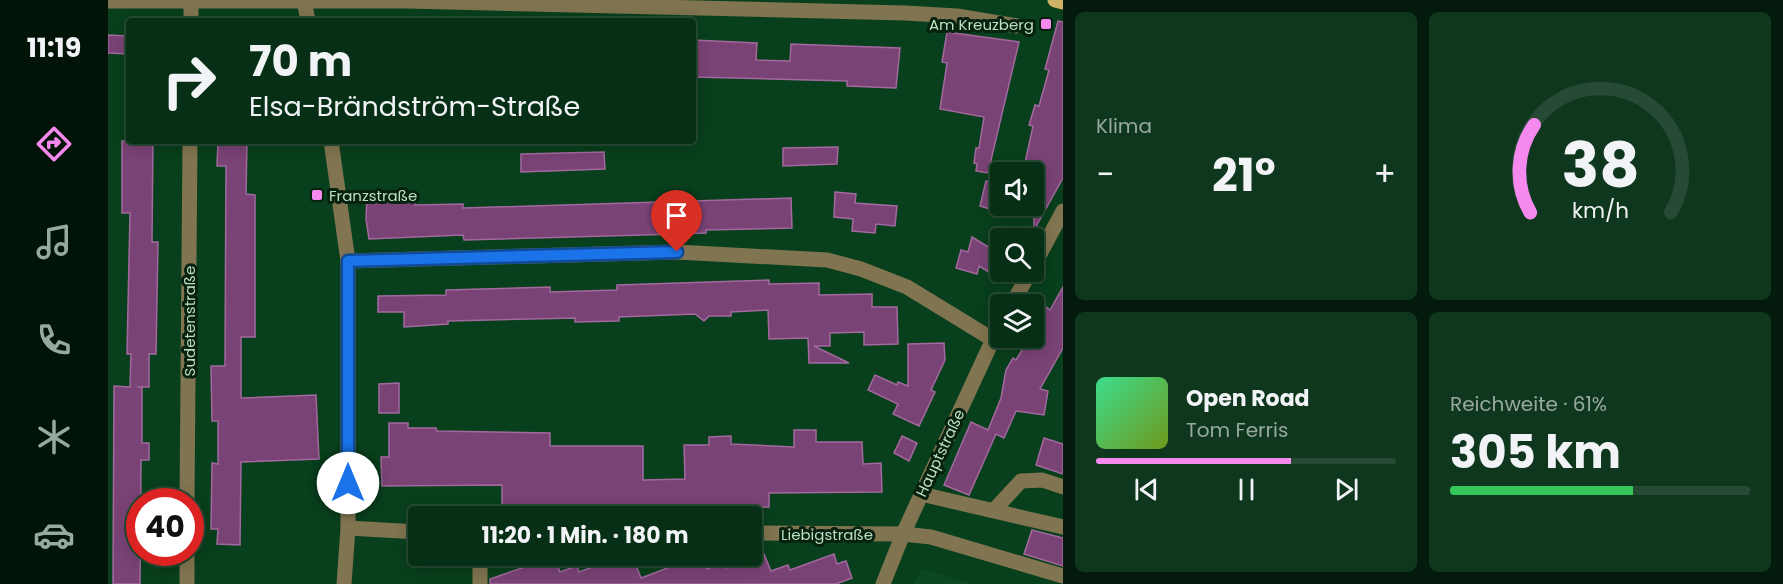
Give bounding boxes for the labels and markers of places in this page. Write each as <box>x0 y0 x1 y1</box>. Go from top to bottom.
place label: Am Kreuzberg <box>929 14 1034 35</box>
marker: Am Kreuzberg <box>1039 17 1053 31</box>
place label: Franzstraße <box>329 185 417 206</box>
marker: Franzstraße <box>310 188 324 202</box>
pin <box>651 190 702 252</box>

